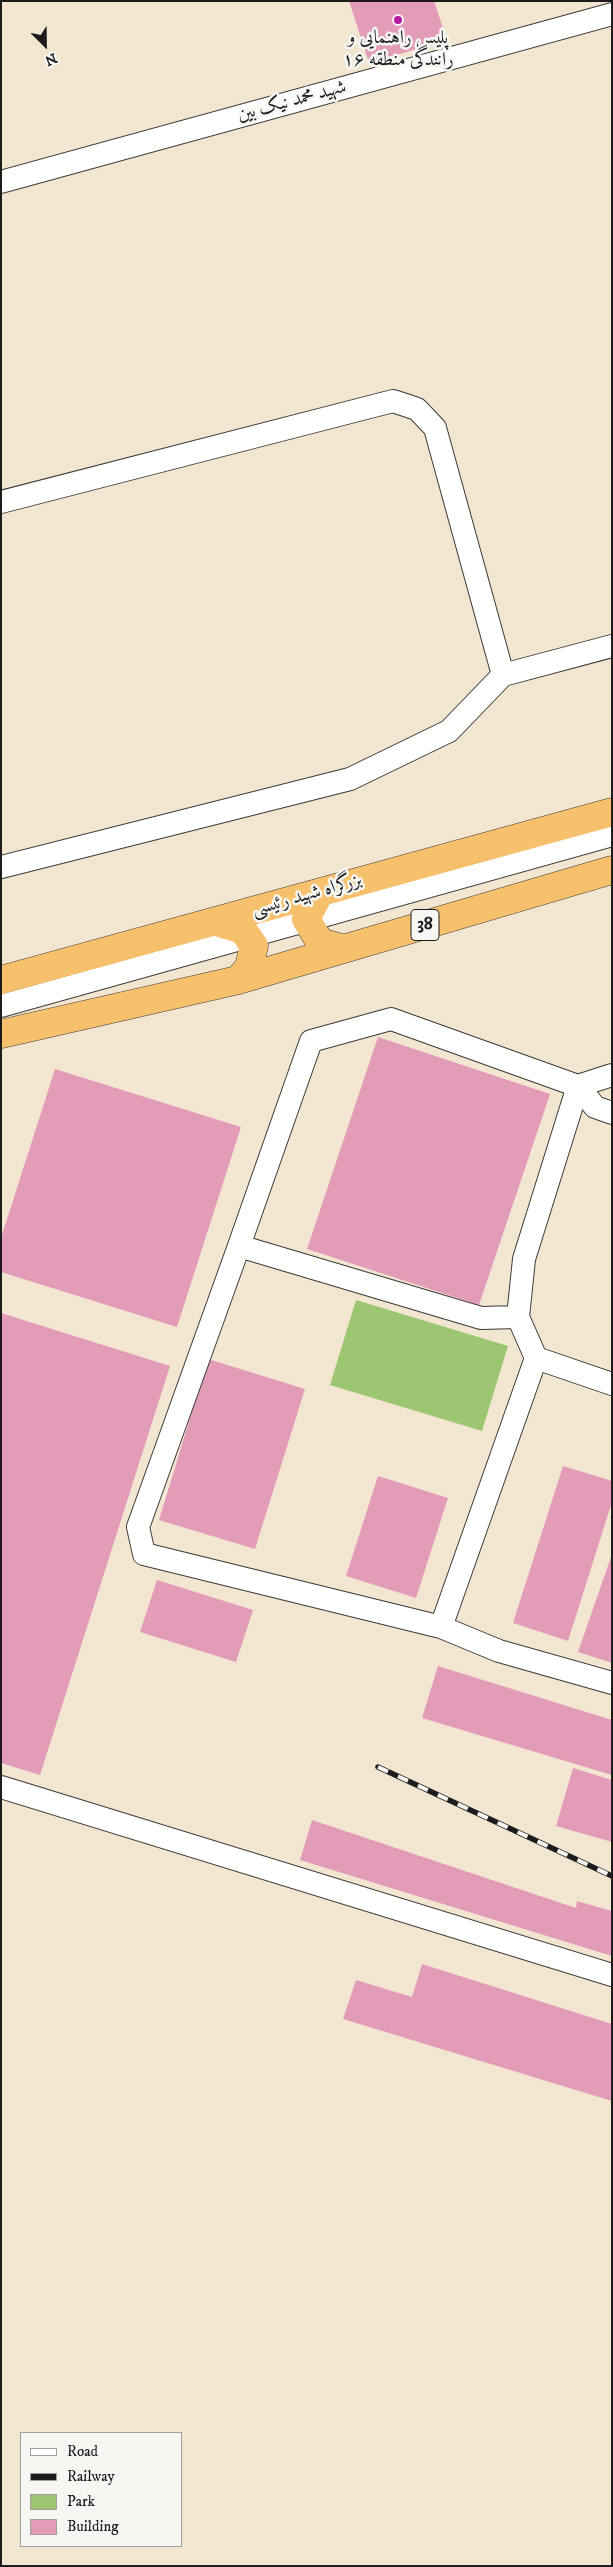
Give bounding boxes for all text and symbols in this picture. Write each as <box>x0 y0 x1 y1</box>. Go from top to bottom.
marker: پلیس راهنمایی و رانندگی منطقه ۱۶ <box>392 14 404 26</box>
north arrow <box>20 20 70 70</box>
place label: پلیس راهنمایی و رانندگی منطقه ۱۶ <box>342 28 454 72</box>
text: N <box>42 48 60 69</box>
street label: شهید محمد نیک بین <box>235 77 349 127</box>
street label: بزرگراه شهید رئیسی <box>250 869 364 923</box>
road number: 38 <box>411 910 439 940</box>
legend <box>20 2432 182 2547</box>
text: Road <box>67 2442 98 2461</box>
text: Railway <box>67 2467 115 2486</box>
text: Park <box>67 2492 95 2511</box>
text: Building <box>67 2517 119 2536</box>

